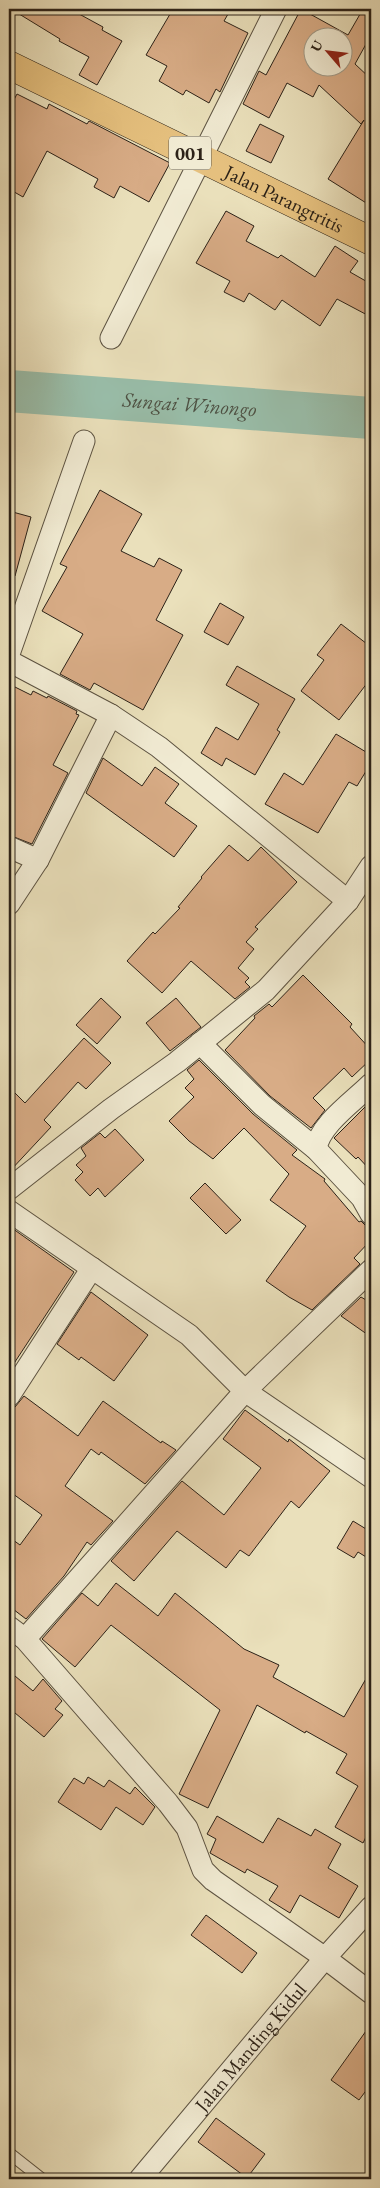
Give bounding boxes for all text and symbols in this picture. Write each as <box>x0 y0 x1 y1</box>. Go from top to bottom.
north arrow <box>302 28 352 78</box>
text: U <box>306 37 327 55</box>
road number: 001 <box>169 136 211 170</box>
street label: Jalan Parangtritis <box>218 158 348 239</box>
water label: Sungai Winongo <box>120 385 258 422</box>
street label: Jalan Manding Kidul <box>188 1977 312 2119</box>

